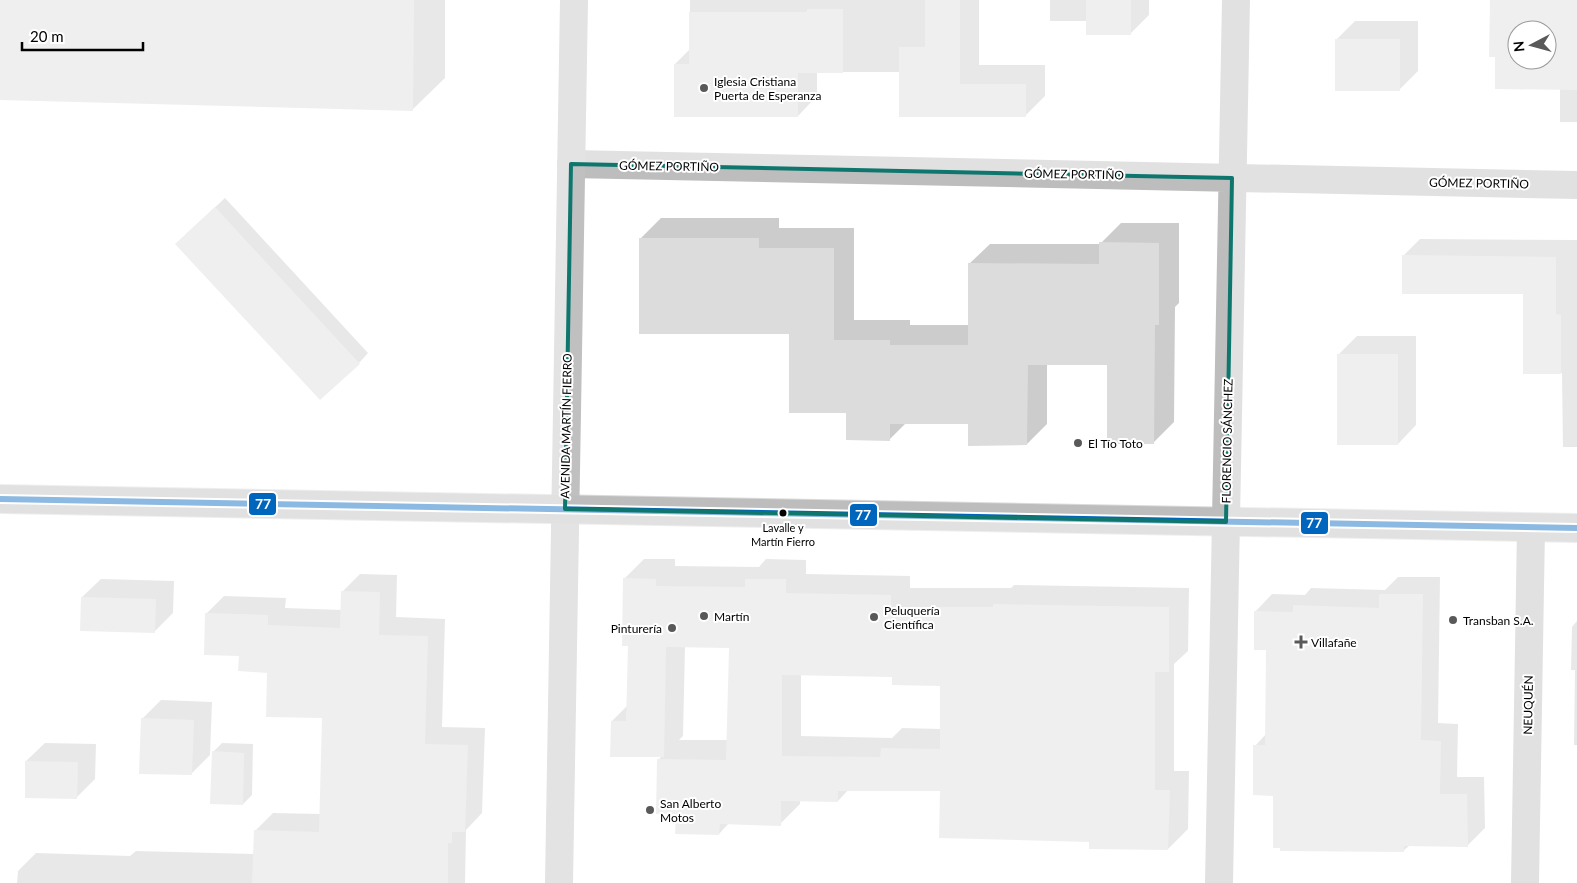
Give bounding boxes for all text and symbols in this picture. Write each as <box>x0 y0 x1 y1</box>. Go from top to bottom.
scale bar <box>22 20 144 52</box>
north arrow <box>1507 20 1557 70</box>
text: 20 m <box>30 27 64 45</box>
text: N <box>1510 40 1528 53</box>
place label: Iglesia Cristiana Puerta de Esperanza <box>714 74 821 103</box>
marker: Iglesia Cristiana Puerta de Esperanza <box>698 82 710 94</box>
street label: GÓMEZ PORTIÑO <box>619 158 720 174</box>
street label: GÓMEZ PORTIÑO <box>1024 166 1125 182</box>
street label: GÓMEZ PORTIÑO <box>1429 175 1530 191</box>
street label: AVENIDA MARTÍN FIERRO <box>557 353 575 499</box>
street label: FLORENCIO SÁNCHEZ <box>1218 378 1236 504</box>
place label: El Tío Toto <box>1088 436 1143 451</box>
marker: El Tío Toto <box>1072 437 1084 449</box>
line badge: 77 <box>248 492 277 516</box>
text: 77 <box>255 495 271 512</box>
line badge: 77 <box>849 503 878 527</box>
text: 77 <box>855 506 871 523</box>
marker: Lavalle y Martín Fierro <box>778 508 788 518</box>
line badge: 77 <box>1300 511 1329 535</box>
text: 77 <box>1306 514 1322 531</box>
place label: Lavalle y Martín Fierro <box>751 521 815 548</box>
place label: Peluquería Científica <box>884 603 940 632</box>
place label: Martín <box>714 609 749 624</box>
marker: Martín <box>698 610 710 622</box>
marker: Peluquería Científica <box>868 611 880 623</box>
place label: Transban S.A. <box>1463 613 1534 628</box>
marker: Transban S.A. <box>1447 614 1459 626</box>
place label: Pinturería <box>611 621 662 636</box>
marker: Pinturería <box>666 622 678 634</box>
place label: Villafañe <box>1311 635 1357 650</box>
marker: Villafañe <box>1295 636 1307 648</box>
street label: NEUQUÉN <box>1520 675 1536 735</box>
place label: San Alberto Motos <box>660 796 721 825</box>
marker: San Alberto Motos <box>644 804 656 816</box>

